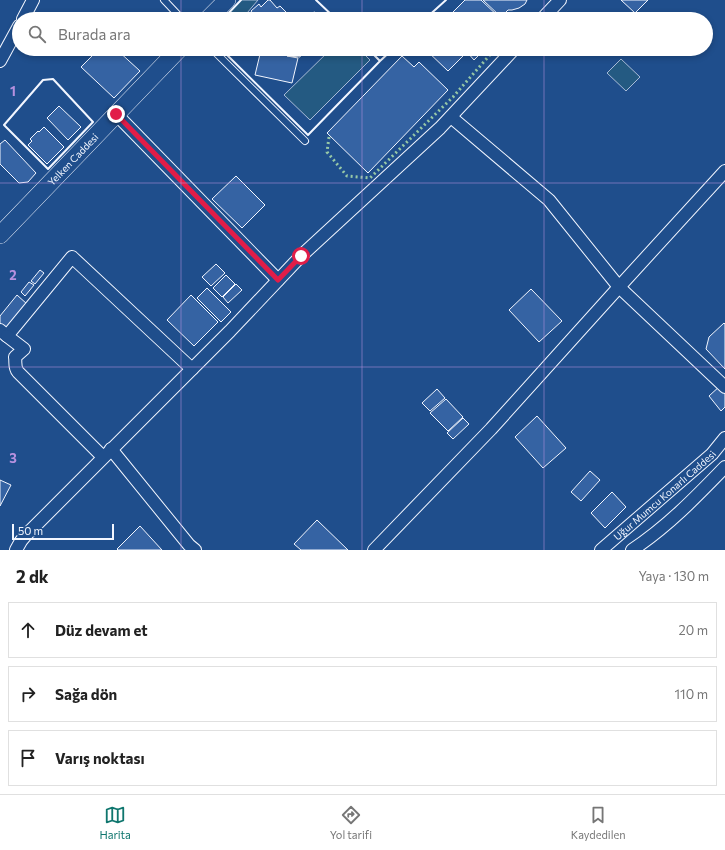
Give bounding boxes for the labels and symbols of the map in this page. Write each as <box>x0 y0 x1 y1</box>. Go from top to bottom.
text: 1 <box>10 83 16 99</box>
route end <box>107 105 125 123</box>
street label: Yelken Caddesi <box>45 131 101 188</box>
route start <box>292 247 310 265</box>
text: 2 <box>9 267 17 283</box>
street label: Uğur Mumcu Konarlı Caddesi <box>611 448 718 542</box>
text: 3 <box>9 450 17 466</box>
scale bar <box>12 522 114 541</box>

